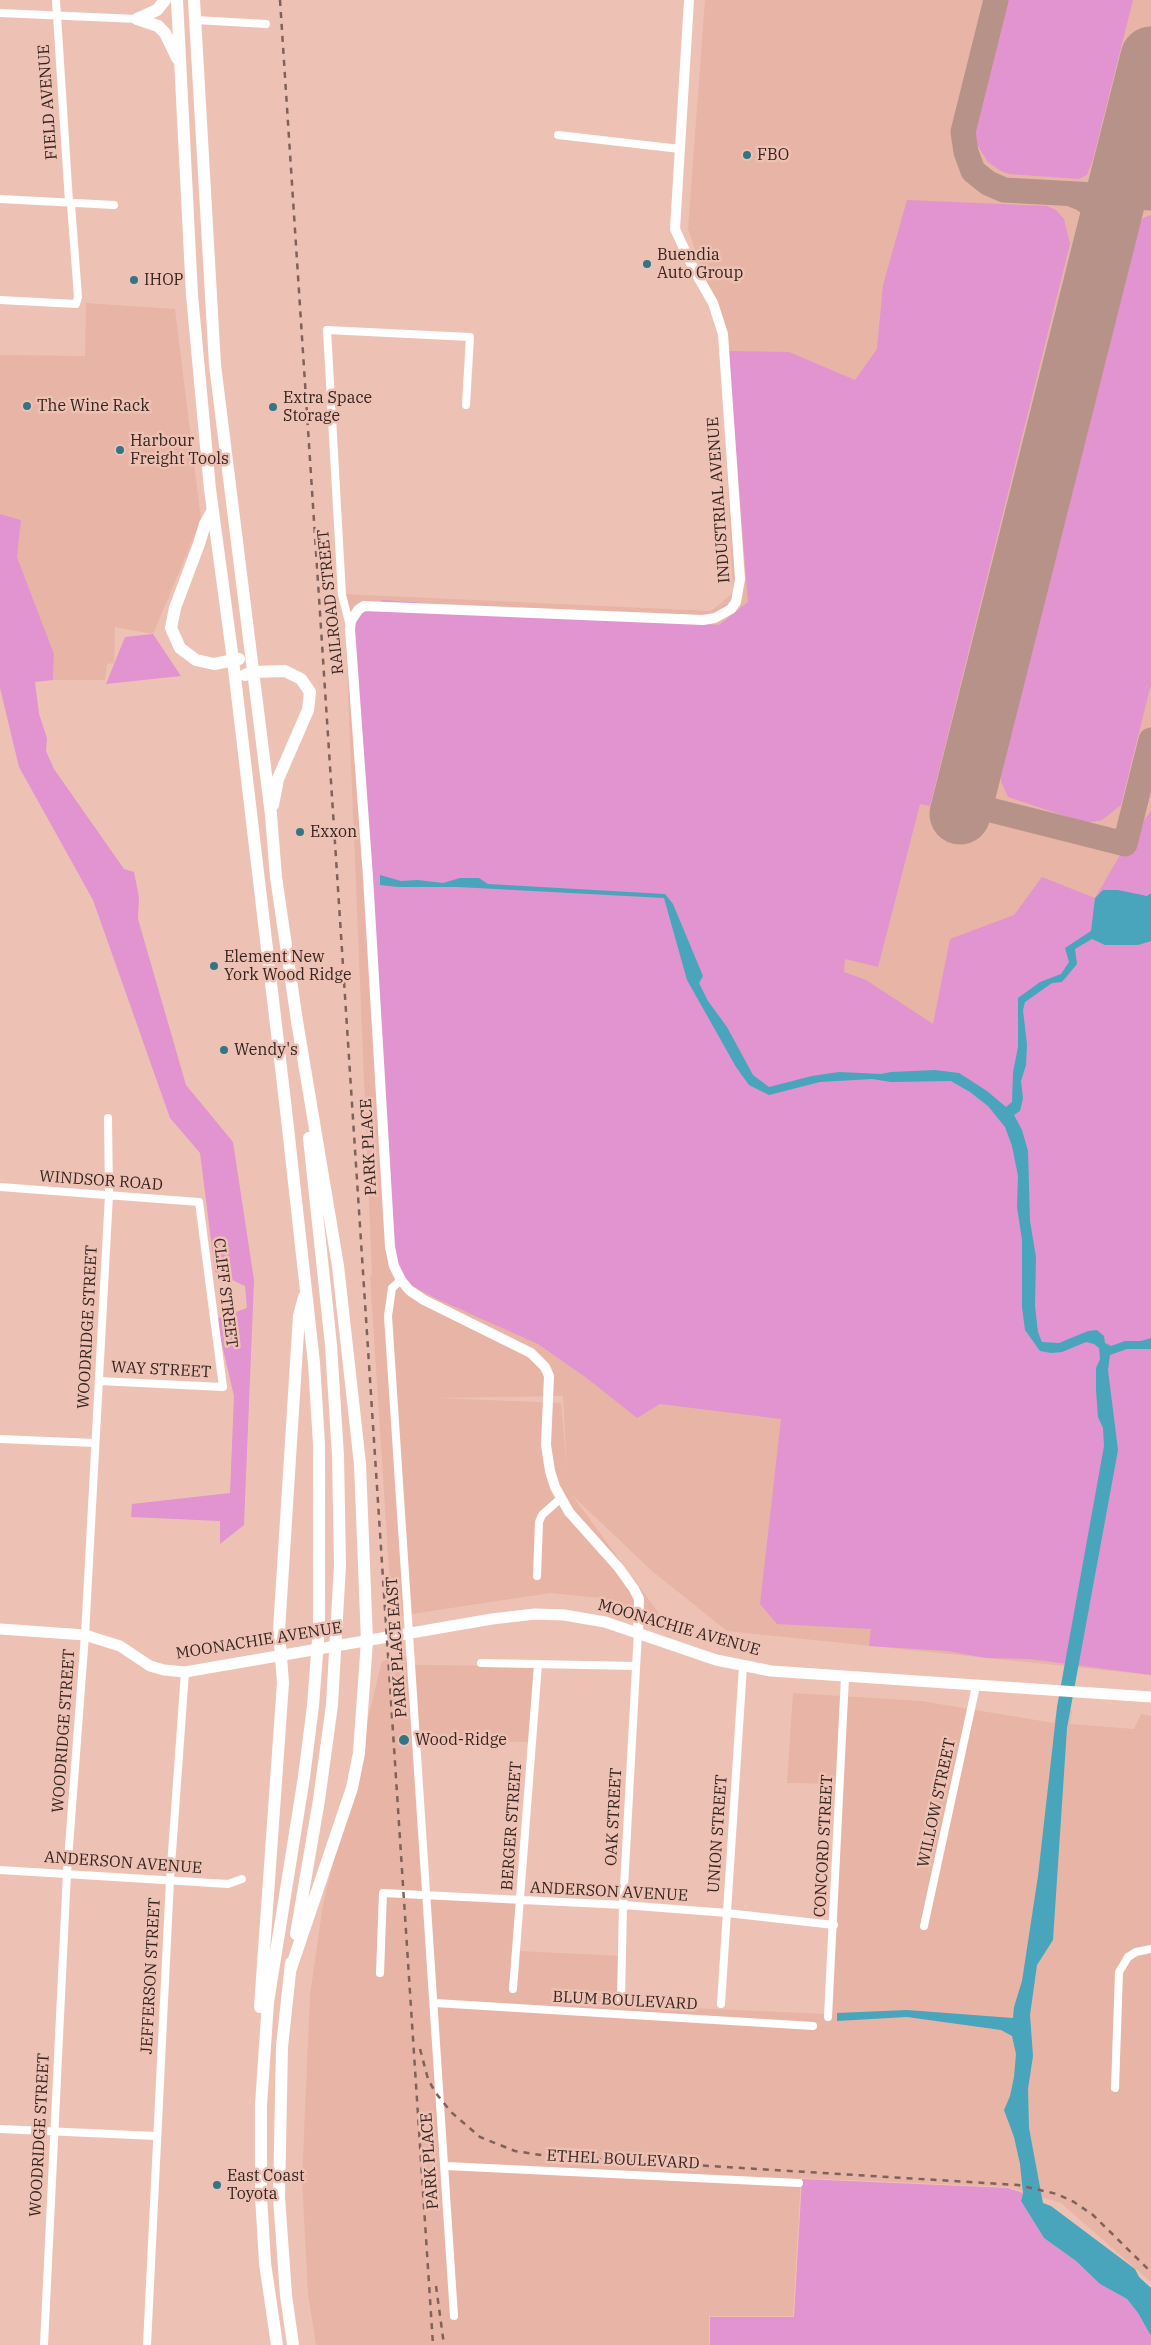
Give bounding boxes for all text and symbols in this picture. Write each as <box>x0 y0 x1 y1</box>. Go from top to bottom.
street label: FIELD AVENUE <box>34 44 62 160</box>
place label: FBO <box>757 145 789 165</box>
marker: FBO <box>741 149 753 161</box>
place label: Buendia Auto Group <box>657 245 743 283</box>
marker: Buendia Auto Group <box>641 258 653 270</box>
place label: IHOP <box>144 270 184 290</box>
marker: IHOP <box>128 274 140 286</box>
place label: Extra Space Storage <box>283 388 372 426</box>
place label: The Wine Rack <box>37 396 150 416</box>
marker: The Wine Rack <box>21 400 33 412</box>
marker: Extra Space Storage <box>267 401 279 413</box>
street label: INDUSTRIAL AVENUE <box>704 416 734 584</box>
place label: Harbour Freight Tools <box>130 431 229 469</box>
marker: Harbour Freight Tools <box>114 444 126 456</box>
street label: RAILROAD STREET <box>314 528 348 676</box>
place label: Exxon <box>310 822 357 842</box>
marker: Exxon <box>294 826 306 838</box>
place label: Element New York Wood Ridge <box>224 947 351 985</box>
marker: Element New York Wood Ridge <box>208 960 220 972</box>
place label: Wendy's <box>234 1040 298 1060</box>
marker: Wendy's <box>218 1044 230 1056</box>
street label: PARK PLACE <box>357 1098 381 1196</box>
street label: WINDSOR ROAD <box>38 1167 164 1195</box>
street label: CLIFF STREET <box>209 1237 241 1349</box>
street label: WOODRIDGE STREET <box>74 1245 102 1409</box>
street label: WAY STREET <box>110 1358 212 1382</box>
street label: PARK PLACE EAST <box>382 1576 412 1718</box>
street label: MOONACHIE AVENUE <box>596 1596 762 1660</box>
street label: MOONACHIE AVENUE <box>175 1618 343 1664</box>
street label: WOODRIDGE STREET <box>49 1648 79 1814</box>
place label: Wood-Ridge <box>415 1730 507 1750</box>
marker: Wood-Ridge <box>397 1733 411 1747</box>
street label: WILLOW STREET <box>914 1737 960 1869</box>
street label: BERGER STREET <box>498 1761 526 1891</box>
street label: OAK STREET <box>602 1767 626 1867</box>
street label: UNION STREET <box>704 1774 732 1894</box>
street label: CONCORD STREET <box>811 1774 837 1918</box>
street label: ANDERSON AVENUE <box>43 1848 203 1878</box>
street label: ANDERSON AVENUE <box>529 1878 689 1906</box>
street label: JEFFERSON STREET <box>137 1897 165 2055</box>
street label: BLUM BOULEVARD <box>552 1988 698 2014</box>
street label: WOODRIDGE STREET <box>26 2053 54 2217</box>
street label: PARK PLACE <box>417 2112 443 2210</box>
street label: ETHEL BOULEVARD <box>546 2146 700 2174</box>
place label: East Coast Toyota <box>227 2166 305 2204</box>
marker: East Coast Toyota <box>211 2179 223 2191</box>

